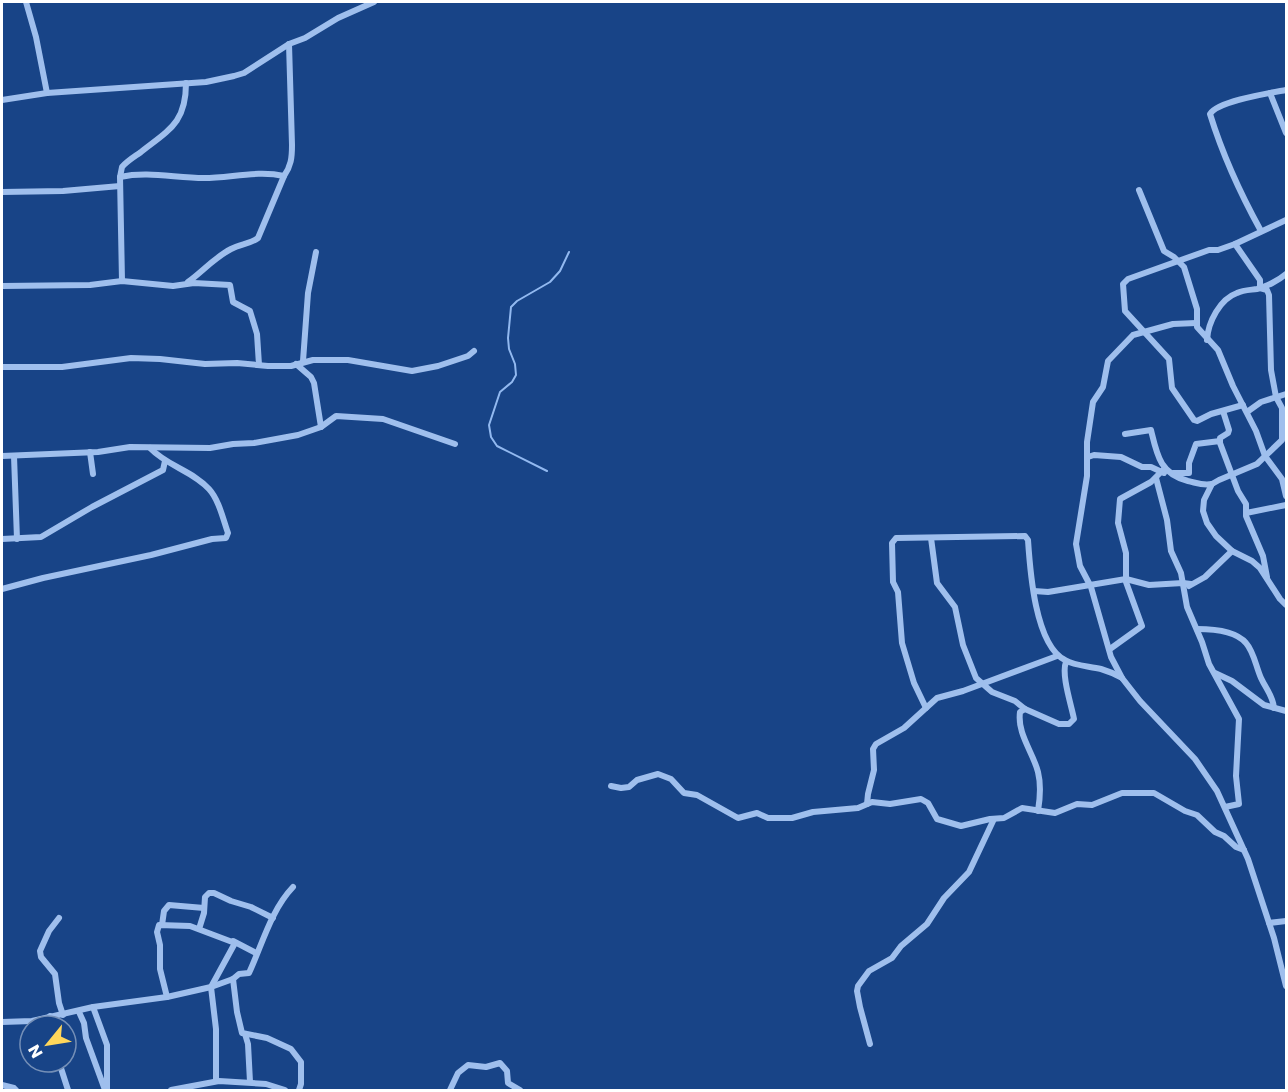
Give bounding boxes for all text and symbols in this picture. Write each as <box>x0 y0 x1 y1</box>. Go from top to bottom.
north arrow <box>18 1014 78 1074</box>
text: N <box>22 1040 48 1062</box>

